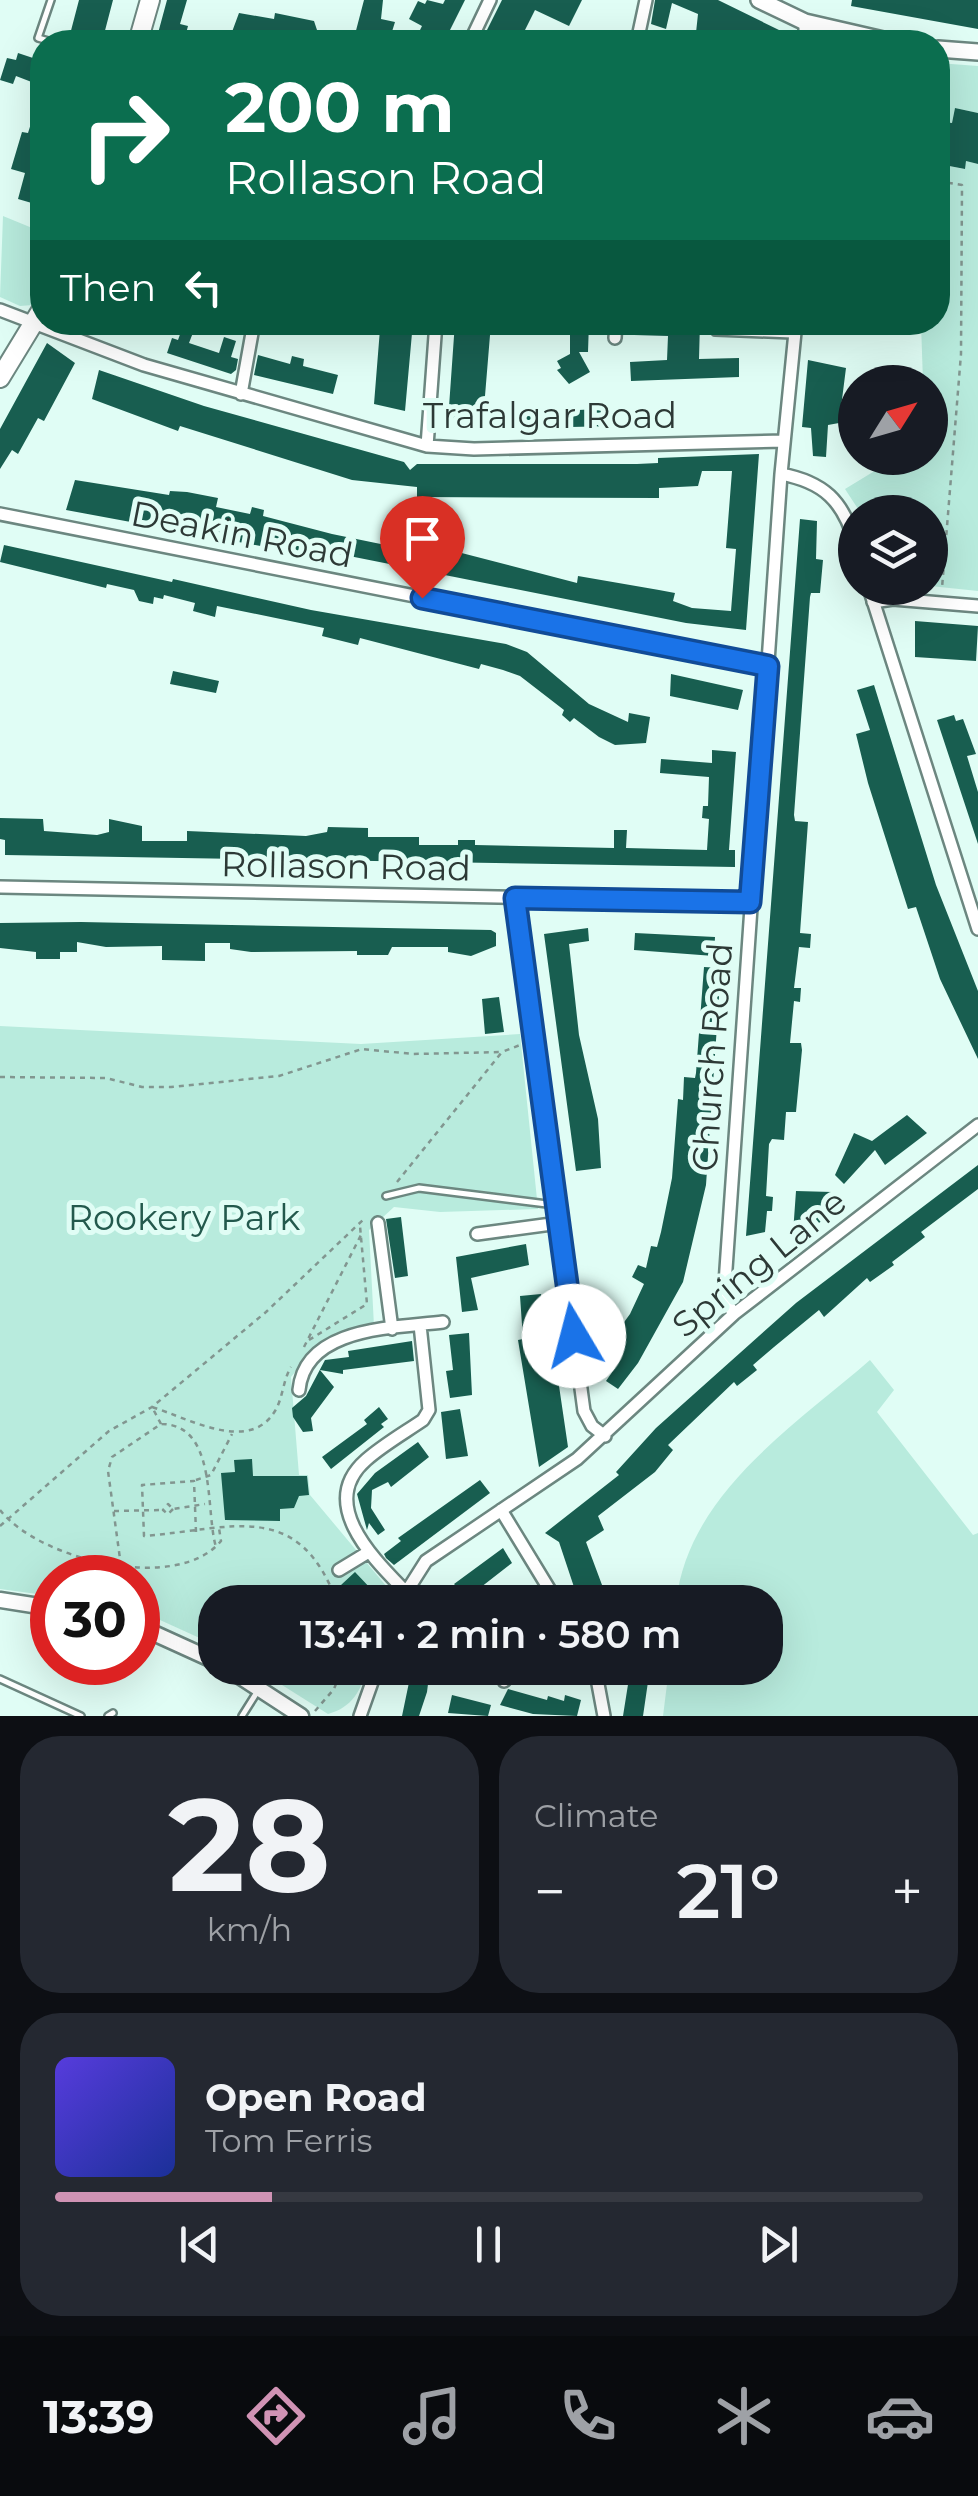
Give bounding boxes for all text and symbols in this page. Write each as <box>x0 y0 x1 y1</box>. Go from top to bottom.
text: 200 m <box>225 64 455 150</box>
icon: right <box>60 70 190 200</box>
text: Rollason Road <box>225 150 547 205</box>
icon: left <box>176 260 231 315</box>
text: Then <box>60 264 156 311</box>
north arrow <box>838 365 948 475</box>
map controls <box>838 365 948 605</box>
street label: Trafalgar Road <box>423 394 677 437</box>
street label: Deakin Road <box>128 491 356 577</box>
button: layers <box>838 495 948 605</box>
pin <box>380 496 465 599</box>
icon: arrive <box>395 511 450 566</box>
street label: Rollason Road <box>221 842 471 890</box>
street label: Church Road <box>683 941 741 1173</box>
street label: Spring Lane <box>663 1180 855 1346</box>
park label: Rookery Park <box>68 1196 300 1239</box>
position arrow <box>522 1284 626 1388</box>
speed limit sign: 30 <box>30 1555 160 1685</box>
text: 13:41 · 2 min · 580 m <box>300 1611 681 1658</box>
text: 28 <box>168 1765 331 1924</box>
text: Climate <box>534 1796 658 1835</box>
text: 21° <box>677 1845 780 1937</box>
text: − <box>534 1858 566 1925</box>
text: + <box>891 1858 923 1925</box>
text: km/h <box>207 1910 292 1949</box>
text: Open Road <box>205 2074 427 2121</box>
text: Tom Ferris <box>205 2121 372 2160</box>
icon: previous <box>172 2217 227 2272</box>
icon: pause <box>461 2217 516 2272</box>
icon: next <box>751 2217 806 2272</box>
icon: directions <box>241 2381 311 2451</box>
icon: music <box>397 2381 467 2451</box>
icon: phone <box>553 2381 623 2451</box>
icon: climate <box>709 2381 779 2451</box>
icon: car <box>865 2381 935 2451</box>
text: 13:39 <box>43 2389 154 2444</box>

